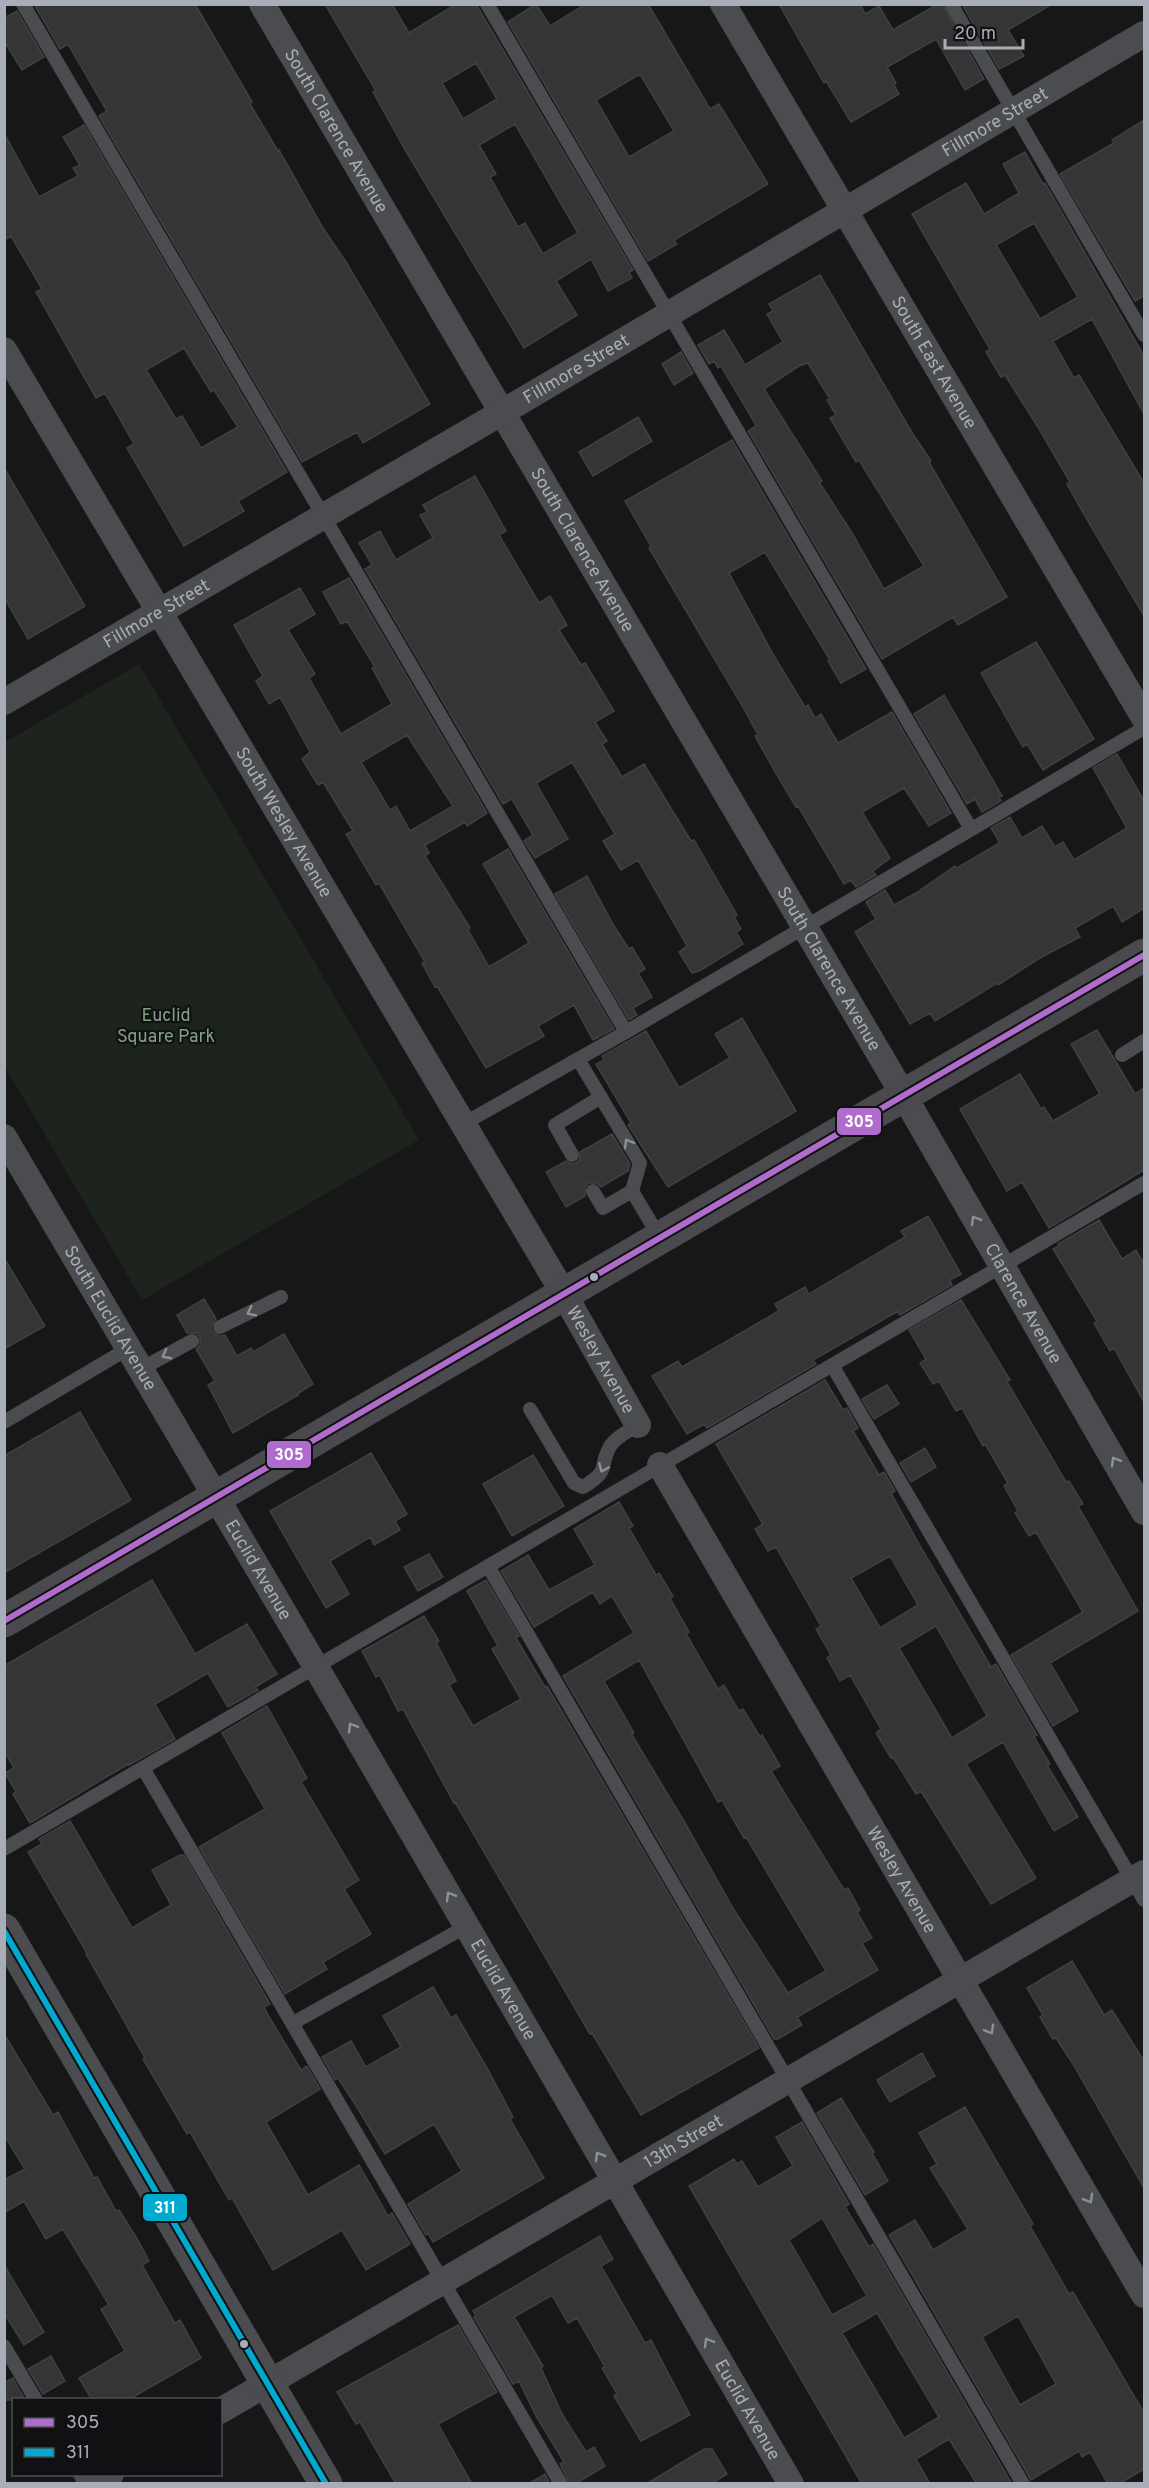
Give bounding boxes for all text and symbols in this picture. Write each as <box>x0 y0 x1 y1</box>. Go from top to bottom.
scale bar <box>945 12 1023 50</box>
text: 20 m <box>954 23 996 46</box>
street label: South Clarence Avenue <box>278 45 393 218</box>
street label: Fillmore Street <box>938 83 1053 164</box>
street label: South East Avenue <box>885 292 981 434</box>
street label: Fillmore Street <box>519 330 634 410</box>
street label: South Clarence Avenue <box>524 464 639 637</box>
street label: Fillmore Street <box>99 575 214 655</box>
street label: South Wesley Avenue <box>229 743 336 902</box>
street label: South Clarence Avenue <box>771 883 885 1056</box>
park label: Euclid Square Park <box>117 1005 215 1049</box>
line badge: 305 <box>836 1107 882 1136</box>
text: 305 <box>844 1113 874 1133</box>
one-way arrow <box>624 1139 636 1149</box>
one-way arrow <box>971 1215 983 1226</box>
street label: Clarence Avenue <box>978 1240 1066 1368</box>
street label: South Euclid Avenue <box>58 1242 161 1395</box>
unlabelled marker <box>588 1271 600 1283</box>
street label: Wesley Avenue <box>560 1302 639 1418</box>
one-way arrow <box>246 1304 257 1316</box>
one-way arrow <box>162 1348 172 1359</box>
line badge: 305 <box>266 1440 312 1469</box>
text: 305 <box>274 1446 304 1466</box>
one-way arrow <box>1111 1457 1122 1467</box>
one-way arrow <box>598 1461 610 1472</box>
street label: Euclid Avenue <box>219 1516 296 1625</box>
one-way arrow <box>347 1723 359 1733</box>
street label: Wesley Avenue <box>860 1823 941 1938</box>
one-way arrow <box>445 1892 457 1902</box>
street label: Euclid Avenue <box>464 1936 541 2045</box>
one-way arrow <box>983 2024 995 2035</box>
street label: 13th Street <box>640 2111 728 2175</box>
one-way arrow <box>595 2152 607 2162</box>
line badge: 311 <box>142 2193 188 2222</box>
one-way arrow <box>1081 2193 1093 2203</box>
text: 311 <box>154 2199 176 2219</box>
unlabelled marker <box>238 2338 250 2350</box>
one-way arrow <box>704 2338 715 2348</box>
street label: Euclid Avenue <box>708 2356 785 2465</box>
legend <box>12 2398 222 2476</box>
text: 305 <box>66 2412 99 2435</box>
text: 311 <box>66 2442 90 2465</box>

